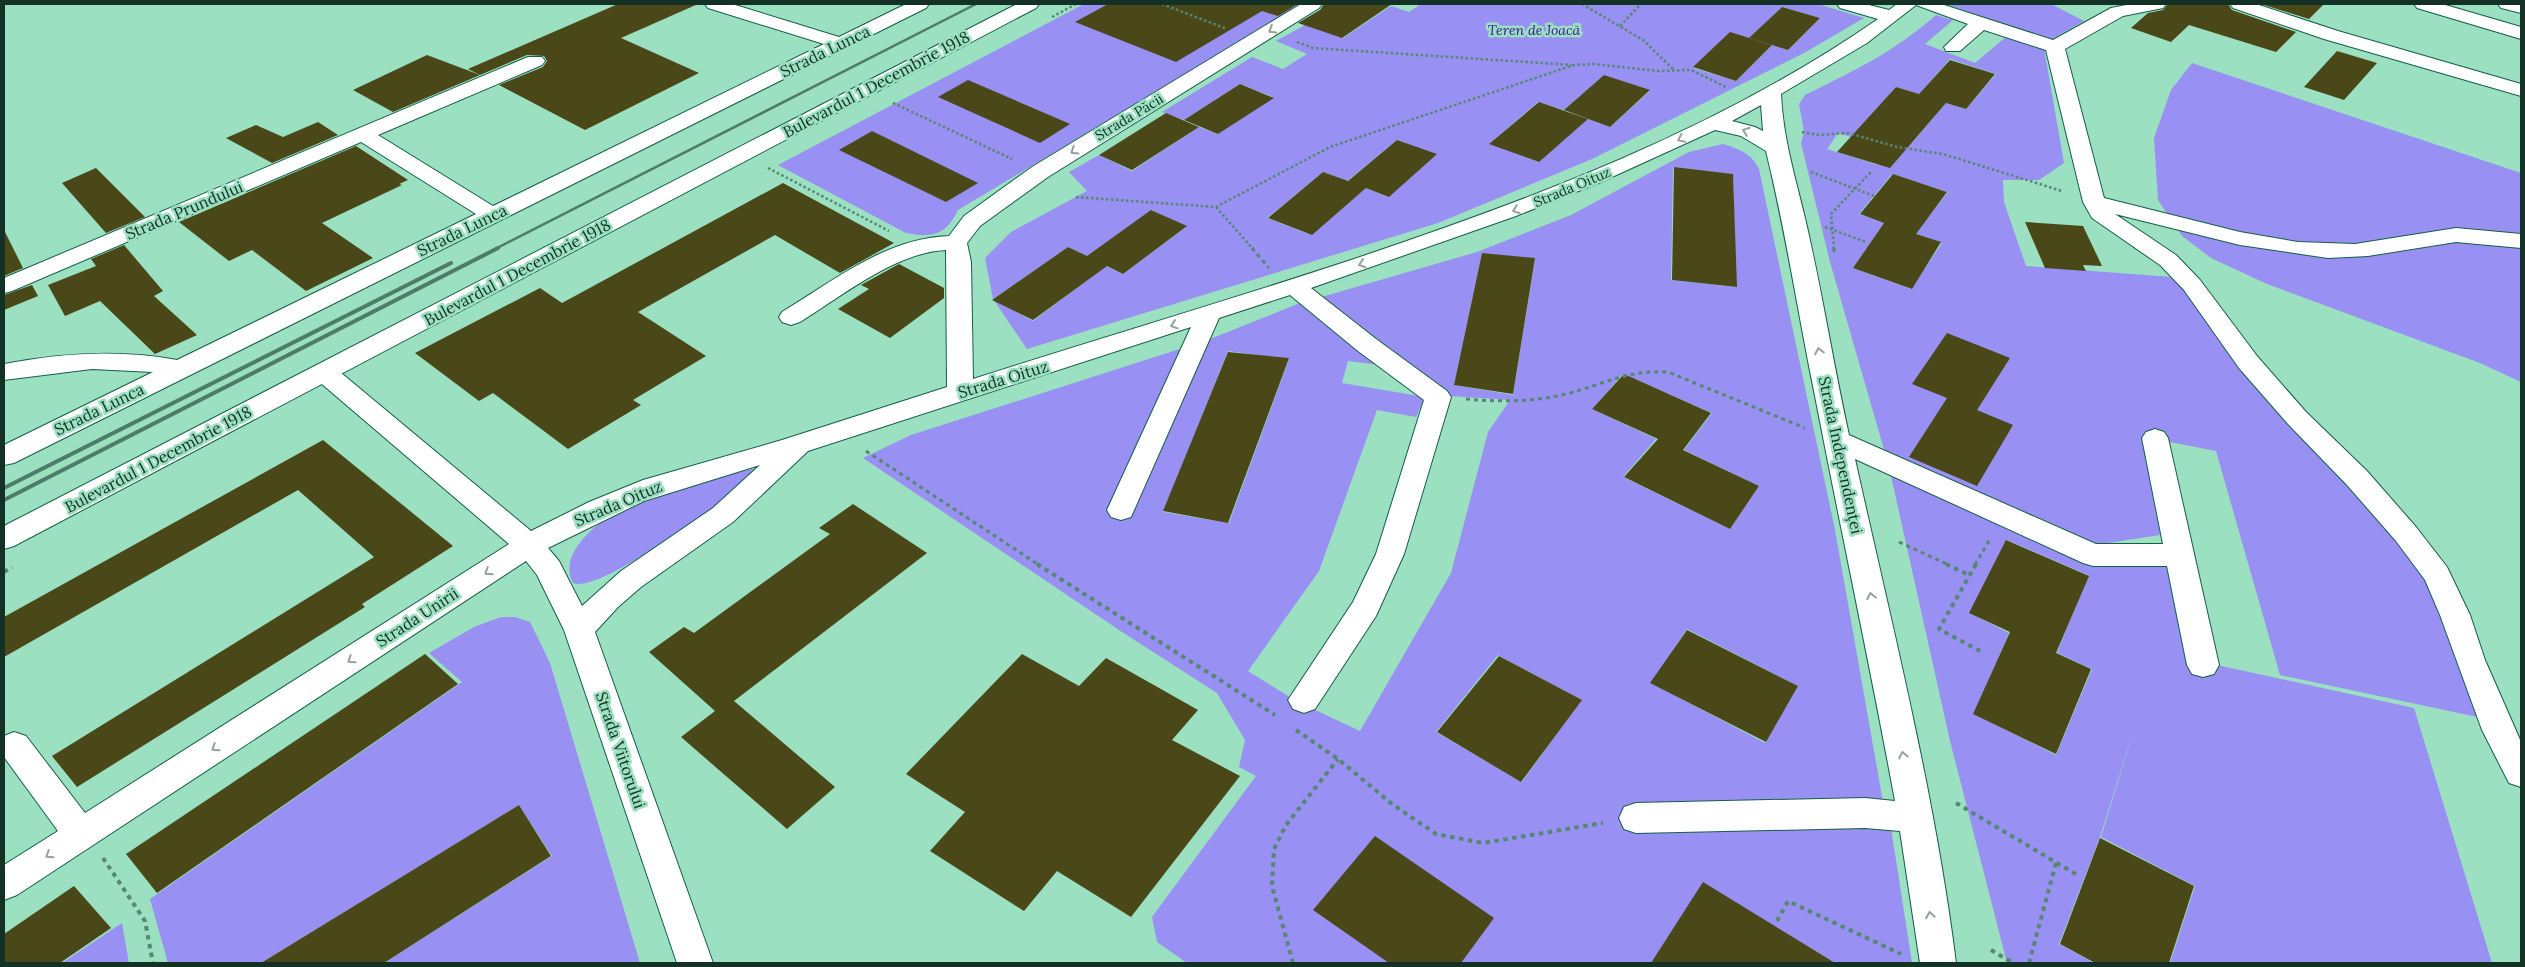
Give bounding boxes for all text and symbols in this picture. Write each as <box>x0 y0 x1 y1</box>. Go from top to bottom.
street label: Strada Lunca <box>777 21 873 81</box>
park label: Teren de Joacă <box>1488 21 1581 39</box>
one-way arrow <box>1269 24 1278 33</box>
street label: Bulevardul 1 Decembrie 1918 <box>779 26 973 142</box>
street label: Strada Păcii <box>1091 90 1167 144</box>
one-way arrow <box>1742 127 1751 138</box>
one-way arrow <box>1677 133 1686 143</box>
one-way arrow <box>1070 144 1079 154</box>
street label: Strada Oituz <box>1531 163 1613 211</box>
street label: Strada Prundului <box>122 176 246 244</box>
street label: Strada Lunca <box>414 200 510 260</box>
one-way arrow <box>1512 205 1520 215</box>
street label: Bulevardul 1 Decembrie 1918 <box>420 214 614 330</box>
one-way arrow <box>1358 258 1367 268</box>
one-way arrow <box>1171 319 1179 329</box>
one-way arrow <box>1814 347 1825 355</box>
street label: Strada Oituz <box>955 356 1051 402</box>
street label: Strada Independenței <box>1815 374 1867 536</box>
street label: Strada Lunca <box>51 379 147 439</box>
street label: Bulevardul 1 Decembrie 1918 <box>61 401 255 517</box>
street label: Strada Oituz <box>571 475 665 531</box>
one-way arrow <box>484 565 493 575</box>
street label: Strada Unirii <box>372 583 462 651</box>
one-way arrow <box>1866 591 1877 600</box>
one-way arrow <box>348 653 357 663</box>
street label: Strada Viitorului <box>592 689 650 811</box>
one-way arrow <box>211 741 220 751</box>
one-way arrow <box>1898 751 1908 759</box>
one-way arrow <box>45 848 54 858</box>
one-way arrow <box>1926 911 1936 919</box>

